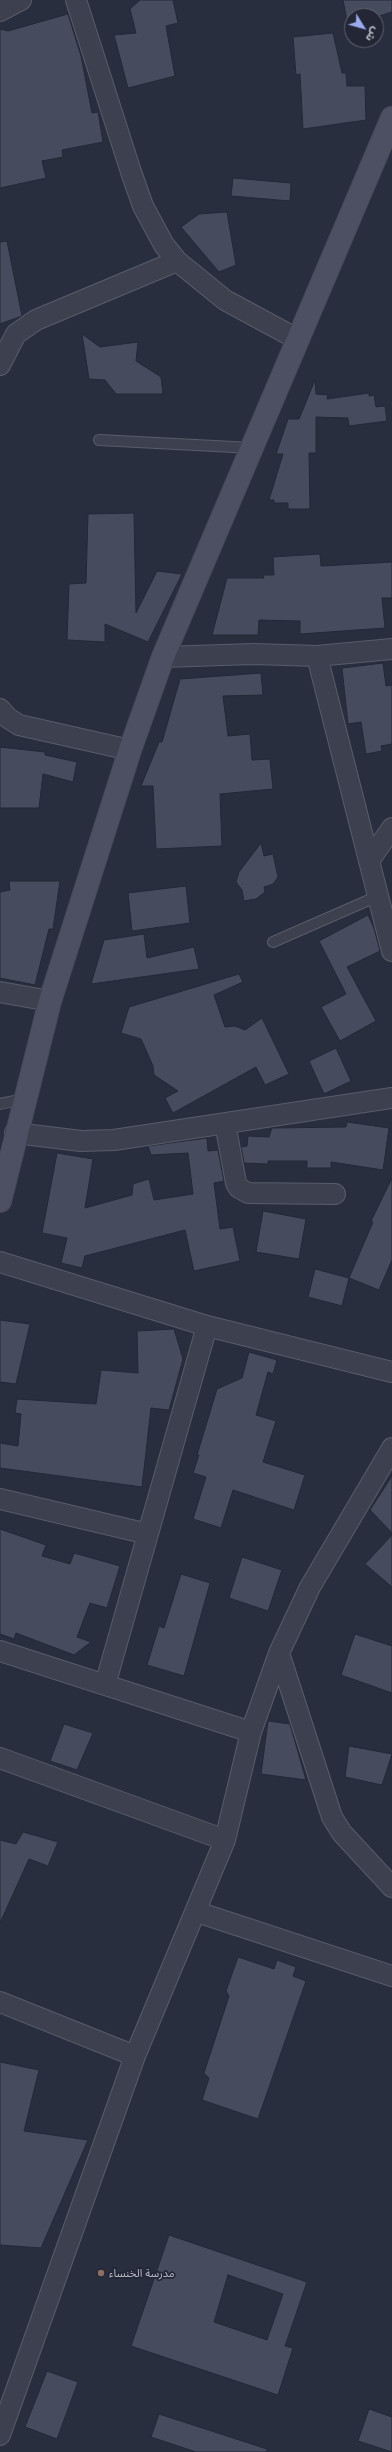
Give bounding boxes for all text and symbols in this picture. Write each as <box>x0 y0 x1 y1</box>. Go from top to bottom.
north arrow <box>344 8 384 48</box>
text: ش <box>363 25 383 45</box>
place label: مدرسة الخنساء <box>109 2266 174 2280</box>
marker: مدرسة الخنساء <box>96 2268 106 2278</box>

